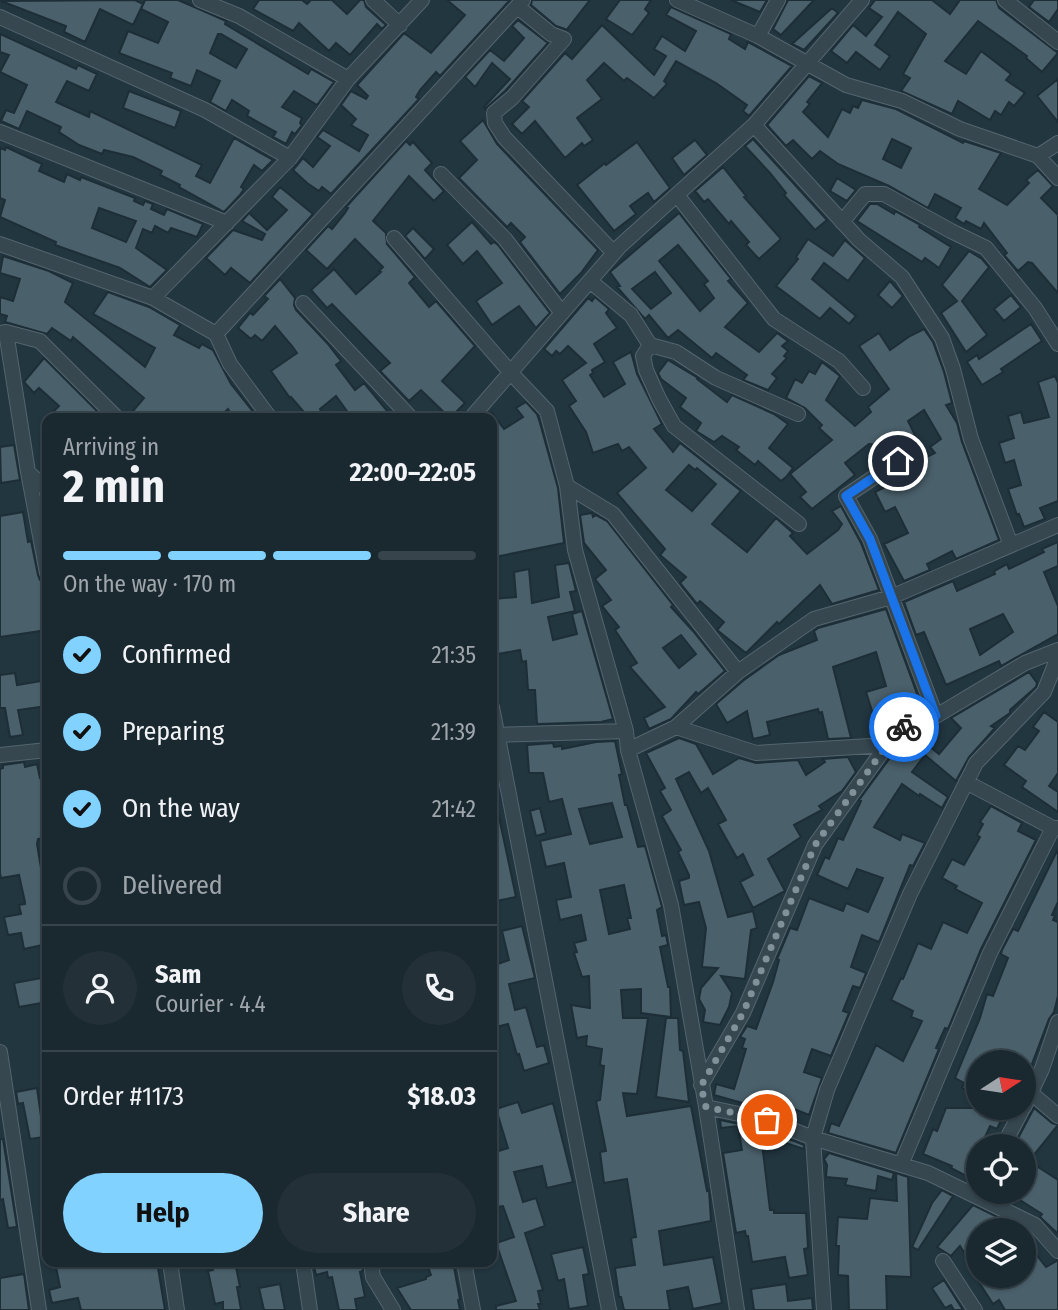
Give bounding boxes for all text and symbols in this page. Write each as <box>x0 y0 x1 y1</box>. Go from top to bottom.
pin <box>868 431 928 491</box>
text: Arriving in <box>63 433 159 461</box>
icon: home <box>879 442 917 480</box>
text: 22:00–22:05 <box>349 457 476 488</box>
text: 2 min <box>63 459 165 514</box>
text: On the way · 170 m <box>63 570 236 598</box>
icon: check <box>63 636 101 674</box>
text: Confirmed <box>122 639 232 670</box>
text: 21:35 <box>431 641 476 669</box>
courier <box>869 692 939 762</box>
icon: bike <box>885 708 923 746</box>
icon: check <box>63 713 101 751</box>
text: Preparing <box>122 716 224 747</box>
text: 21:39 <box>431 718 476 746</box>
icon: check <box>63 790 101 828</box>
text: On the way <box>122 793 240 824</box>
text: 21:42 <box>432 795 476 823</box>
text: Delivered <box>122 870 223 901</box>
button: person <box>63 951 137 1025</box>
button: phone <box>402 951 476 1025</box>
text: Sam <box>155 959 201 990</box>
text: Courier · 4.4 <box>155 990 266 1018</box>
north arrow <box>966 1050 1036 1120</box>
map controls <box>966 1050 1036 1288</box>
text: Order #1173 <box>63 1081 184 1112</box>
text: $18.03 <box>407 1081 476 1112</box>
pin <box>737 1090 797 1150</box>
icon: bag <box>748 1101 786 1139</box>
button: locate <box>966 1134 1036 1204</box>
button: Help <box>63 1173 263 1253</box>
button: Share <box>277 1173 476 1253</box>
button: layers <box>966 1218 1036 1288</box>

